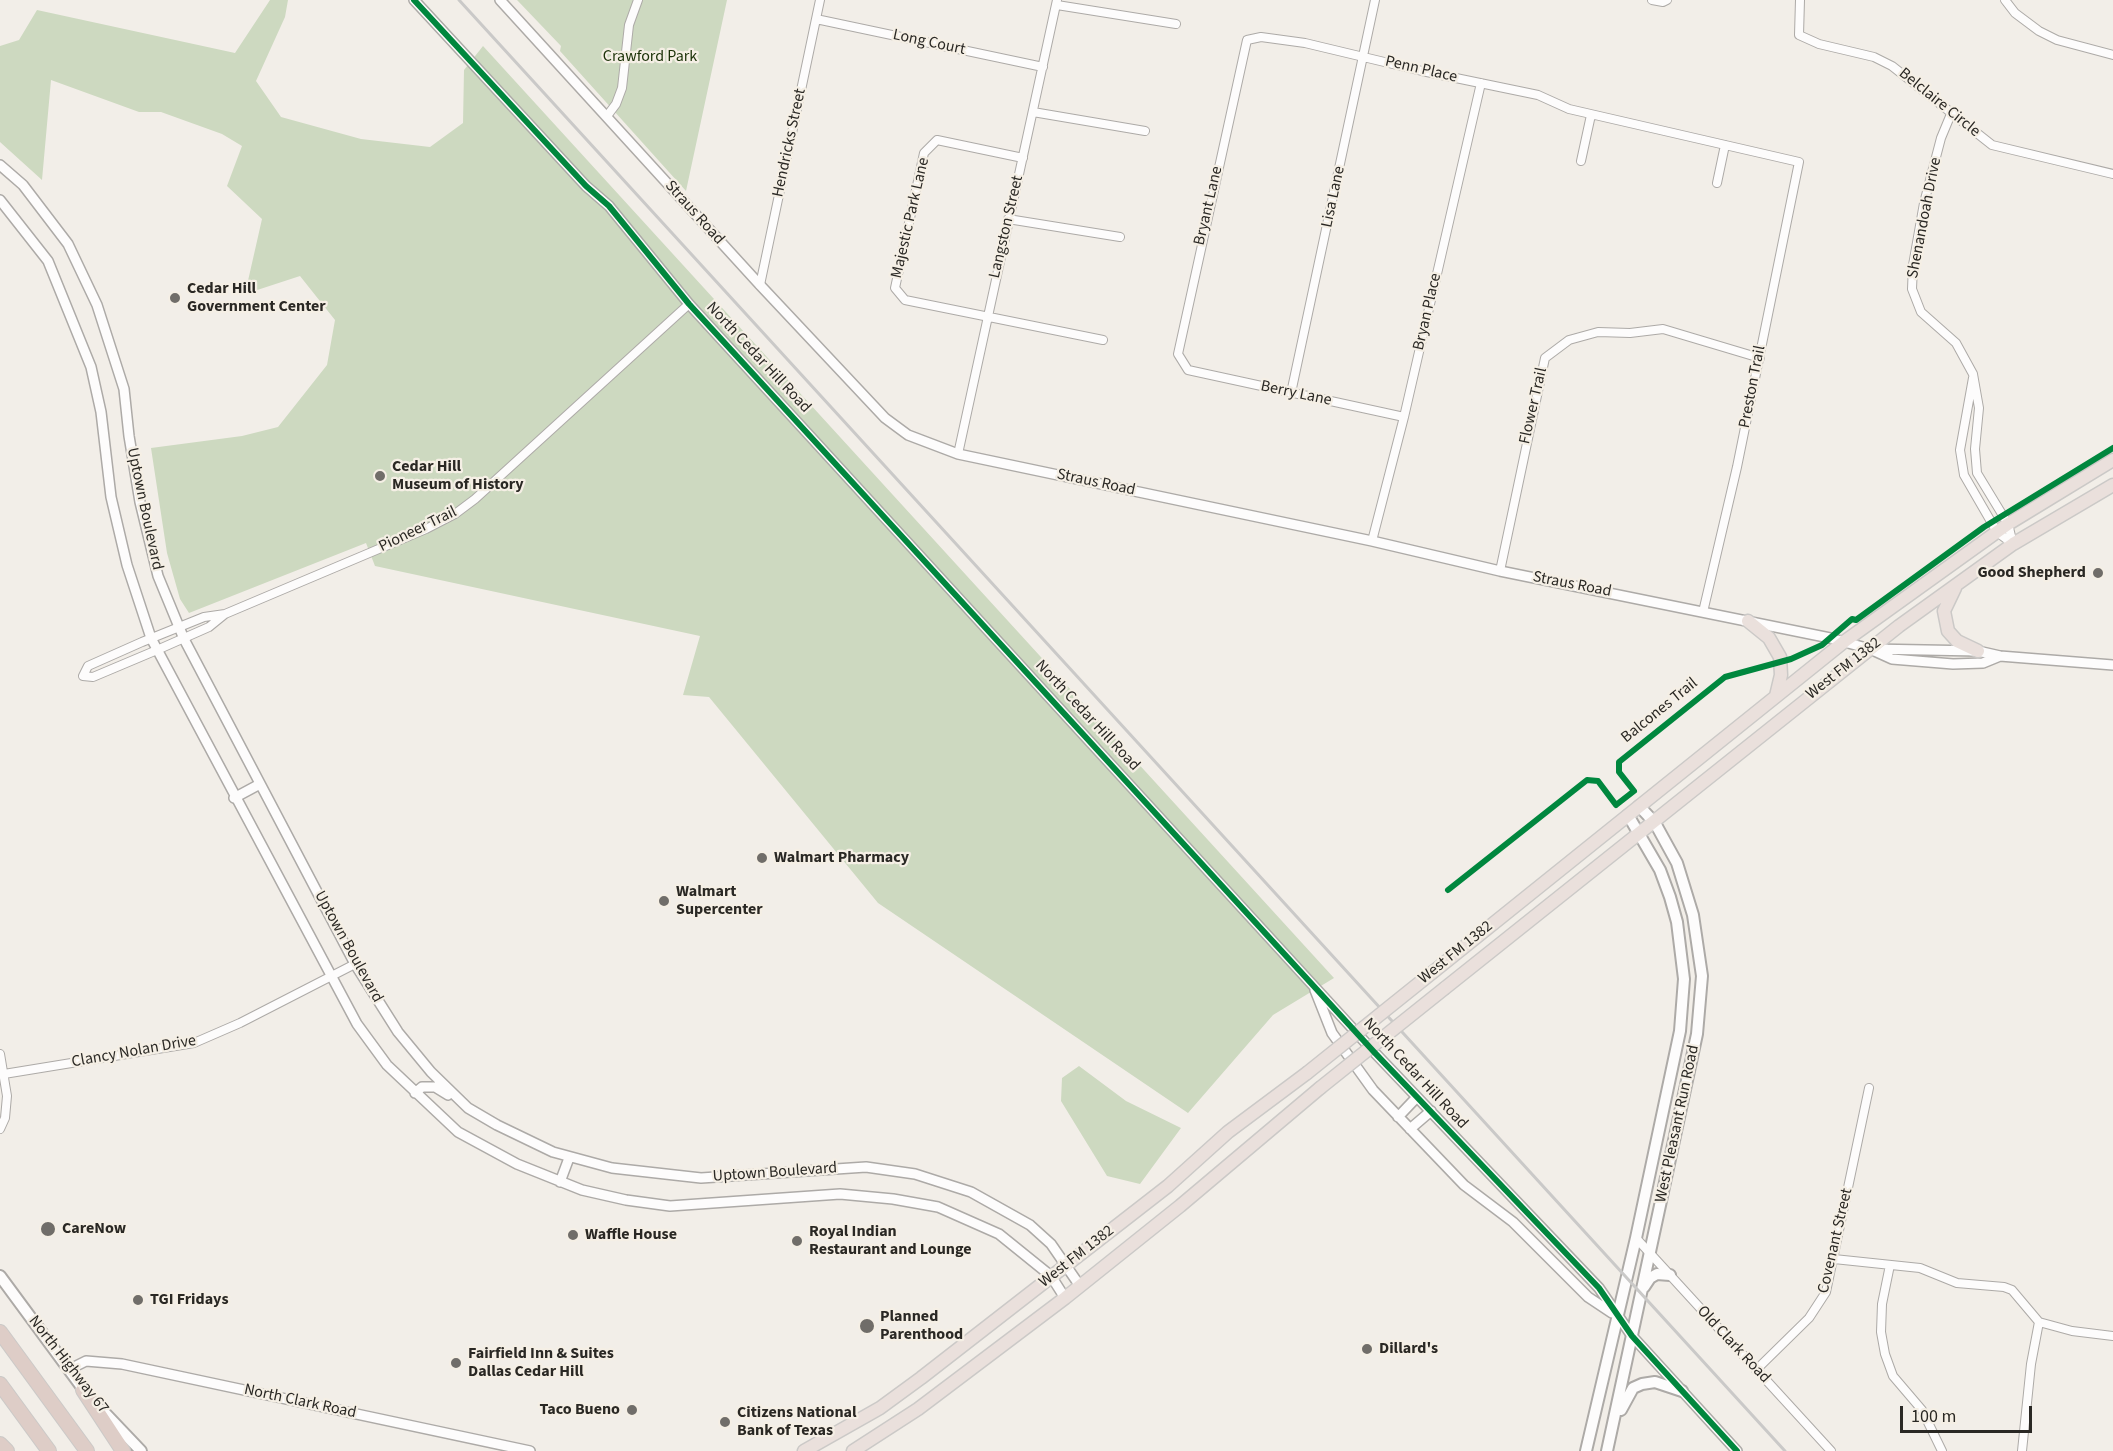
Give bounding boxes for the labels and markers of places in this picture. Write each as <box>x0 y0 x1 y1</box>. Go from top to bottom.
place label: Cedar Hill Government Center <box>187 279 326 317</box>
marker: Cedar Hill Government Center <box>168 291 182 305</box>
place label: Cedar Hill Museum of History <box>392 457 524 495</box>
marker: Cedar Hill Museum of History <box>373 469 387 483</box>
place label: Good Shepherd <box>1977 563 2086 583</box>
marker: Good Shepherd <box>2091 566 2105 580</box>
place label: Walmart Pharmacy <box>774 848 909 868</box>
marker: Walmart Pharmacy <box>755 851 769 865</box>
place label: Walmart Supercenter <box>676 882 763 920</box>
marker: Walmart Supercenter <box>657 894 671 908</box>
place label: CareNow <box>62 1219 126 1239</box>
marker: CareNow <box>39 1220 57 1238</box>
place label: Royal Indian Restaurant and Lounge <box>809 1222 972 1260</box>
place label: Waffle House <box>585 1225 677 1245</box>
marker: Waffle House <box>566 1228 580 1242</box>
marker: Royal Indian Restaurant and Lounge <box>790 1234 804 1248</box>
place label: TGI Fridays <box>150 1290 229 1310</box>
marker: TGI Fridays <box>131 1293 145 1307</box>
place label: Planned Parenthood <box>880 1307 963 1345</box>
marker: Planned Parenthood <box>858 1317 876 1335</box>
place label: Dillard's <box>1379 1339 1438 1359</box>
marker: Dillard's <box>1360 1342 1374 1356</box>
place label: Fairfield Inn & Suites Dallas Cedar Hill <box>468 1344 614 1382</box>
marker: Fairfield Inn & Suites Dallas Cedar Hill <box>449 1356 463 1370</box>
place label: Taco Bueno <box>539 1400 620 1420</box>
marker: Taco Bueno <box>625 1403 639 1417</box>
place label: Citizens National Bank of Texas <box>737 1403 857 1441</box>
marker: Citizens National Bank of Texas <box>718 1415 732 1429</box>

